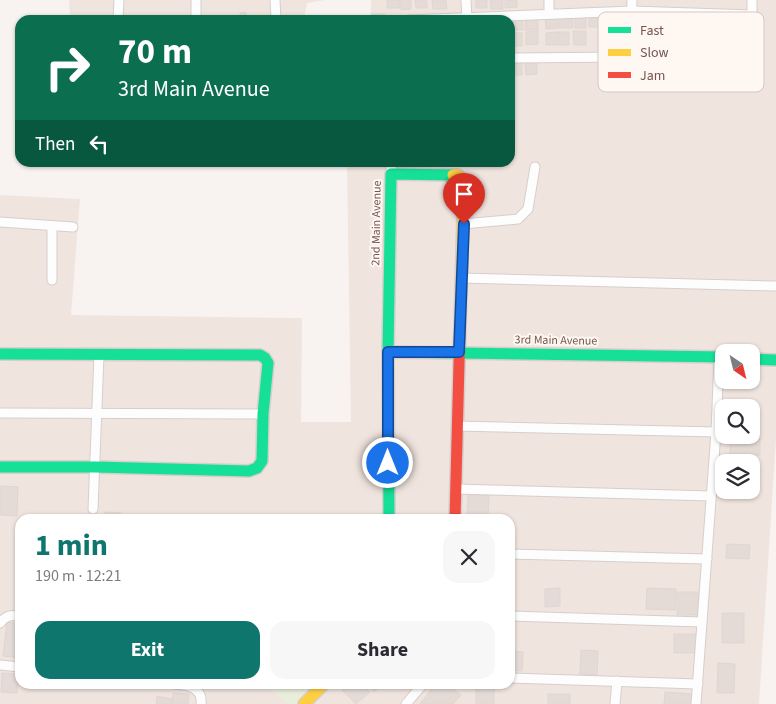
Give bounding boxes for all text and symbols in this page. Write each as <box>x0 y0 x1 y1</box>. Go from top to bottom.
legend <box>598 12 764 92</box>
text: Fast <box>640 21 664 41</box>
text: 70 m <box>118 27 192 77</box>
icon: right <box>35 35 100 100</box>
text: Slow <box>640 43 669 63</box>
text: Jam <box>640 66 665 86</box>
text: 3rd Main Avenue <box>118 73 270 105</box>
icon: left <box>85 130 113 158</box>
text: Then <box>35 131 75 158</box>
pin <box>443 173 485 224</box>
street label: 2nd Main Avenue <box>367 180 386 266</box>
icon: arrive <box>450 180 478 208</box>
street label: 3rd Main Avenue <box>514 331 598 350</box>
north arrow <box>715 344 760 389</box>
map controls <box>715 344 760 499</box>
button: search <box>715 399 760 444</box>
position arrow <box>361 436 413 488</box>
button: layers <box>715 454 760 499</box>
text: 1 min <box>35 524 108 567</box>
button: close <box>443 531 495 583</box>
text: 190 m · 12:21 <box>35 565 122 587</box>
button: Exit <box>35 621 260 679</box>
button: Share <box>270 621 495 679</box>

